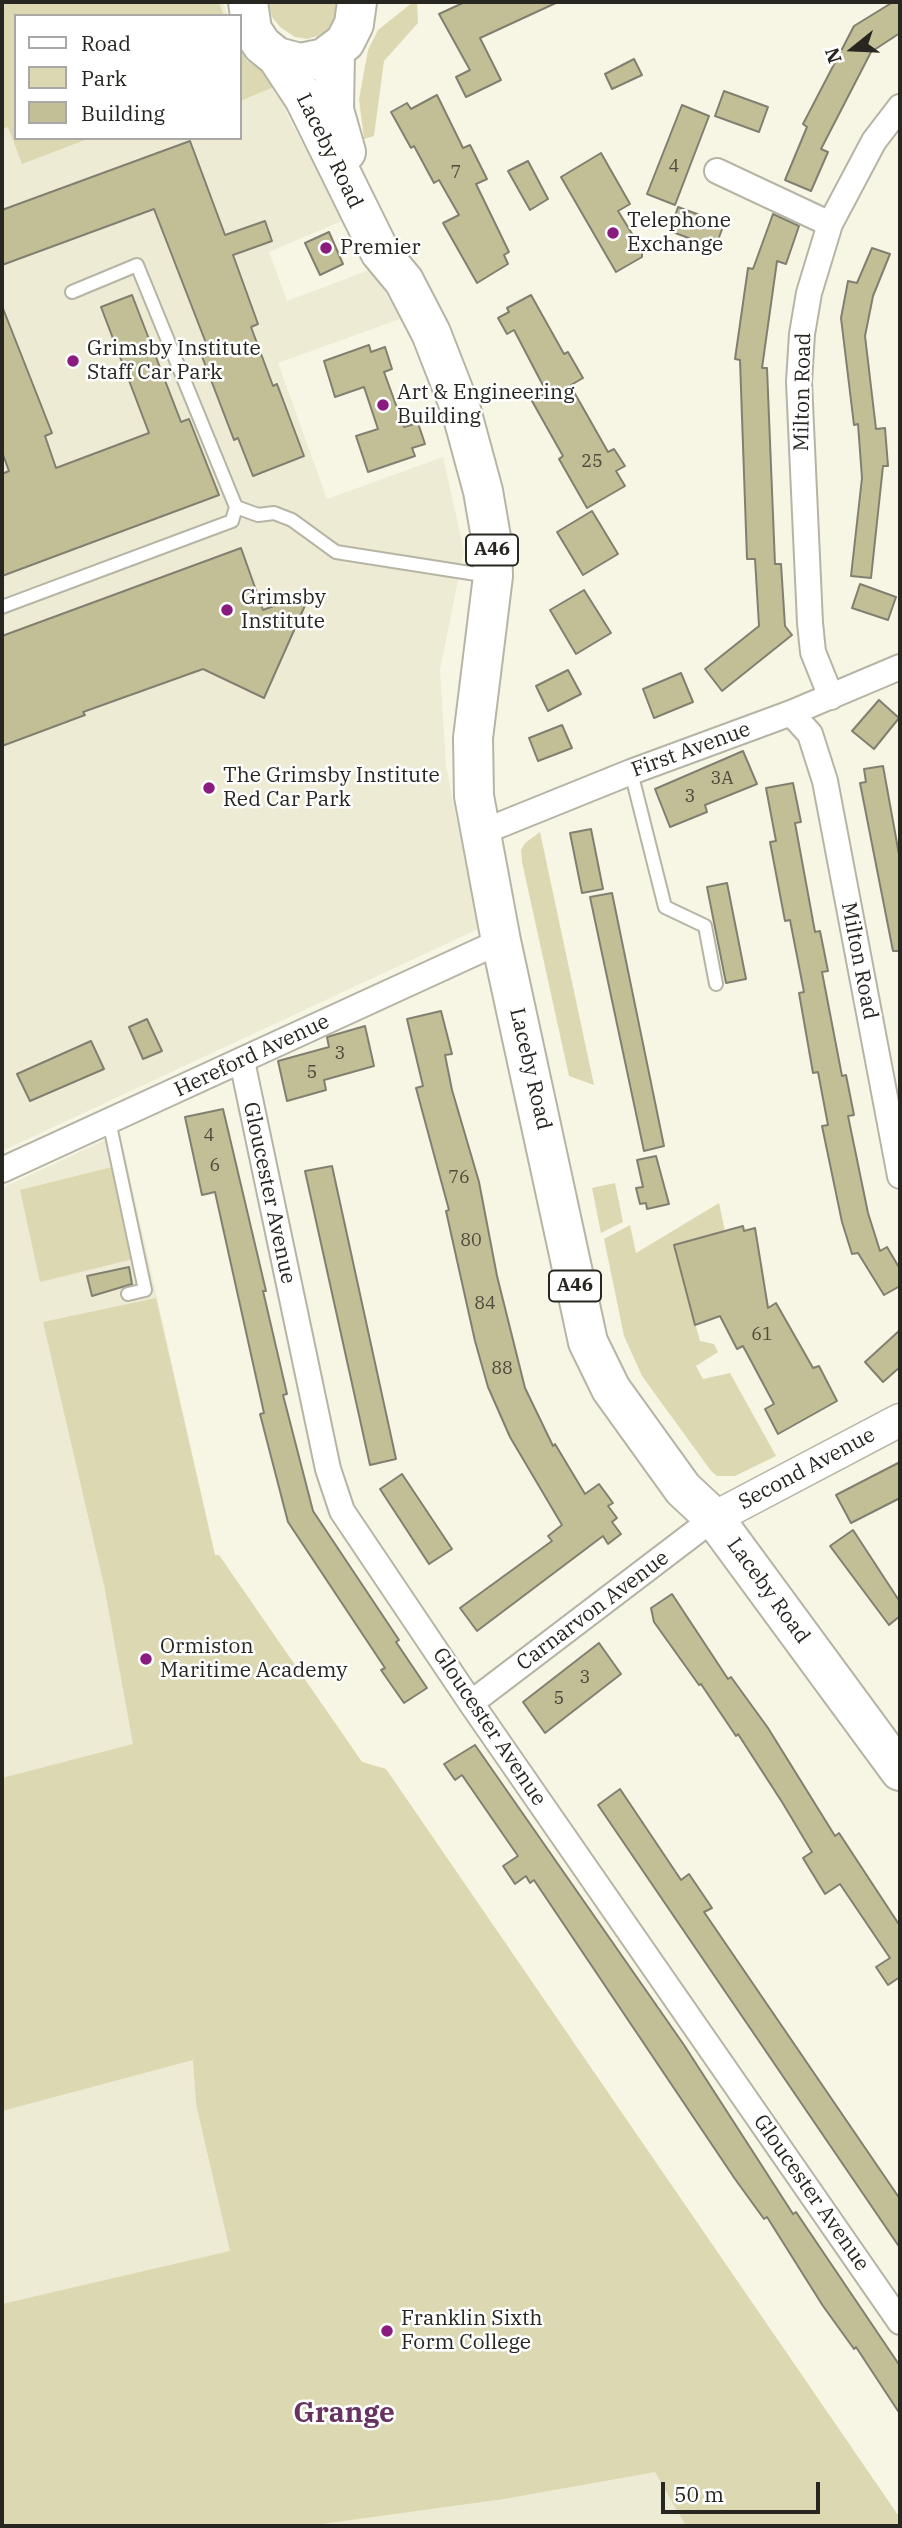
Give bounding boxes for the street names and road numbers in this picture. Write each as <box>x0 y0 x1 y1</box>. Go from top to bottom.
street label: Laceby Road <box>290 90 368 212</box>
street label: Milton Road <box>789 332 817 452</box>
road number: A46 <box>466 534 518 566</box>
street label: First Avenue <box>628 717 754 783</box>
street label: Milton Road <box>835 900 883 1022</box>
street label: Laceby Road <box>504 1006 556 1132</box>
street label: Hereford Avenue <box>171 1009 333 1103</box>
street label: Gloucester Avenue <box>237 1100 301 1286</box>
road number: A46 <box>549 1270 601 1302</box>
street label: Second Avenue <box>734 1422 880 1516</box>
street label: Laceby Road <box>721 1533 815 1649</box>
street label: Carnarvon Avenue <box>512 1546 674 1676</box>
street label: Gloucester Avenue <box>427 1643 551 1811</box>
street label: Gloucester Avenue <box>748 2110 874 2276</box>

